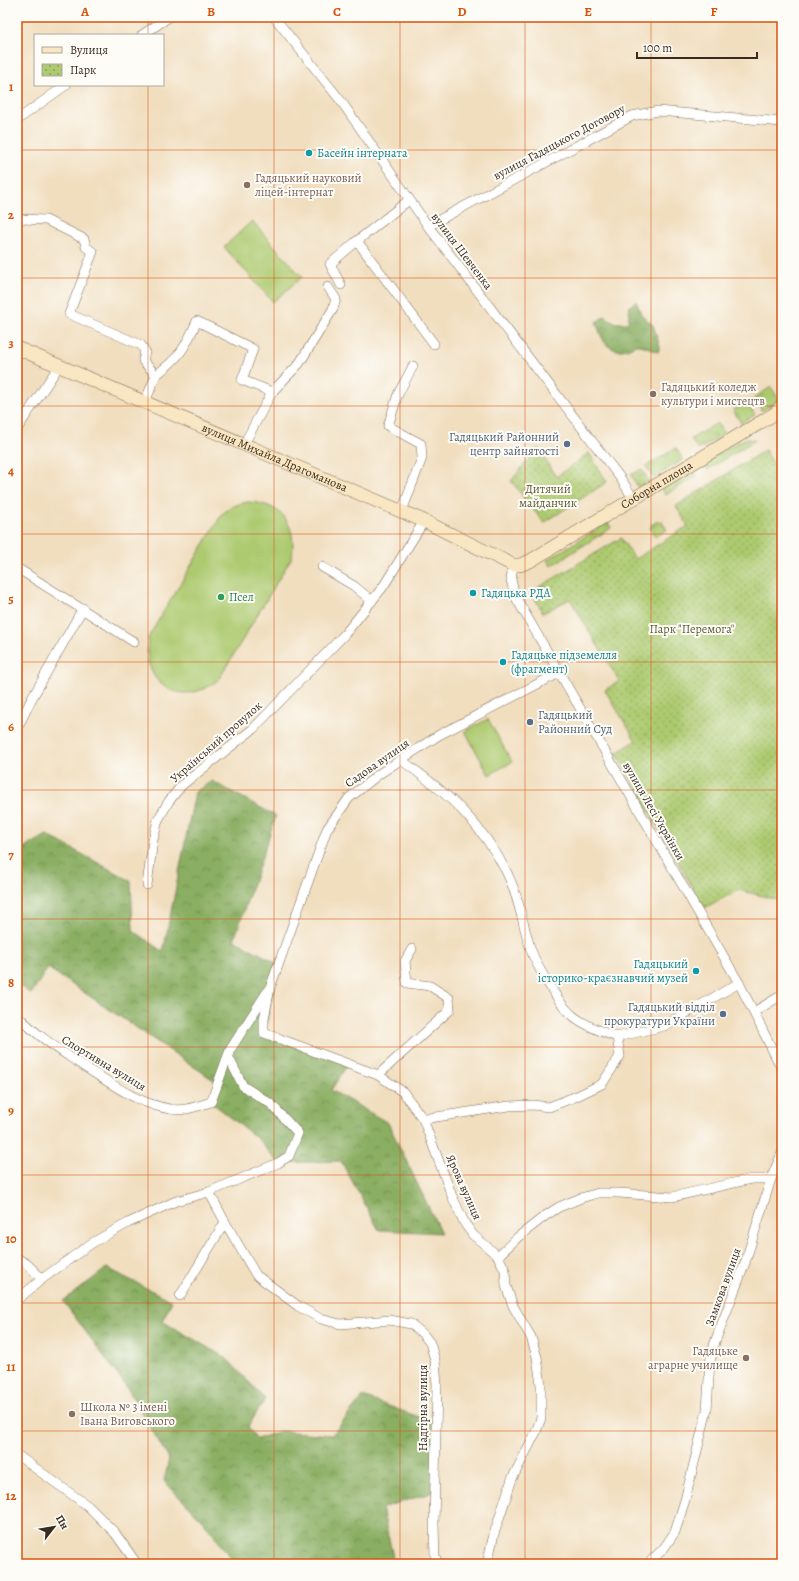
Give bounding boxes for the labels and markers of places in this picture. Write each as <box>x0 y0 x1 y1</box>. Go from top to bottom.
place label: Басейн інтерната <box>317 145 408 161</box>
marker: Басейн інтерната <box>304 148 314 158</box>
place label: Гадяцький науковий ліцей-інтернат <box>255 170 362 200</box>
marker: Гадяцький науковий ліцей-інтернат <box>242 180 252 190</box>
place label: Гадяцький коледж культури і мистецтв <box>661 379 765 409</box>
marker: Гадяцький коледж культури і мистецтв <box>648 389 658 399</box>
place label: Гадяцький Районний центр зайнятості <box>449 429 559 459</box>
marker: Гадяцький Районний центр зайнятості <box>562 439 572 449</box>
place label: Гадяцька РДА <box>481 585 552 601</box>
marker: Гадяцька РДА <box>468 588 478 598</box>
place label: Псел <box>229 589 254 605</box>
marker: Псел <box>216 592 226 602</box>
place label: Гадяцьке підземелля (фрагмент) <box>511 647 617 677</box>
marker: Гадяцьке підземелля (фрагмент) <box>498 657 508 667</box>
place label: Гадяцький Районний Суд <box>538 707 612 737</box>
marker: Гадяцький Районний Суд <box>525 717 535 727</box>
place label: Гадяцький історико-краєзнавчий музей <box>538 956 688 986</box>
marker: Гадяцький історико-краєзнавчий музей <box>691 966 701 976</box>
place label: Гадяцький відділ прокуратури України <box>604 999 715 1029</box>
marker: Гадяцький відділ прокуратури України <box>718 1009 728 1019</box>
place label: Гадяцьке аграрне училище <box>648 1343 738 1373</box>
marker: Гадяцьке аграрне училище <box>741 1353 751 1363</box>
place label: Школа № 3 імені Івана Виговського <box>80 1399 175 1429</box>
marker: Школа № 3 імені Івана Виговського <box>67 1409 77 1419</box>

